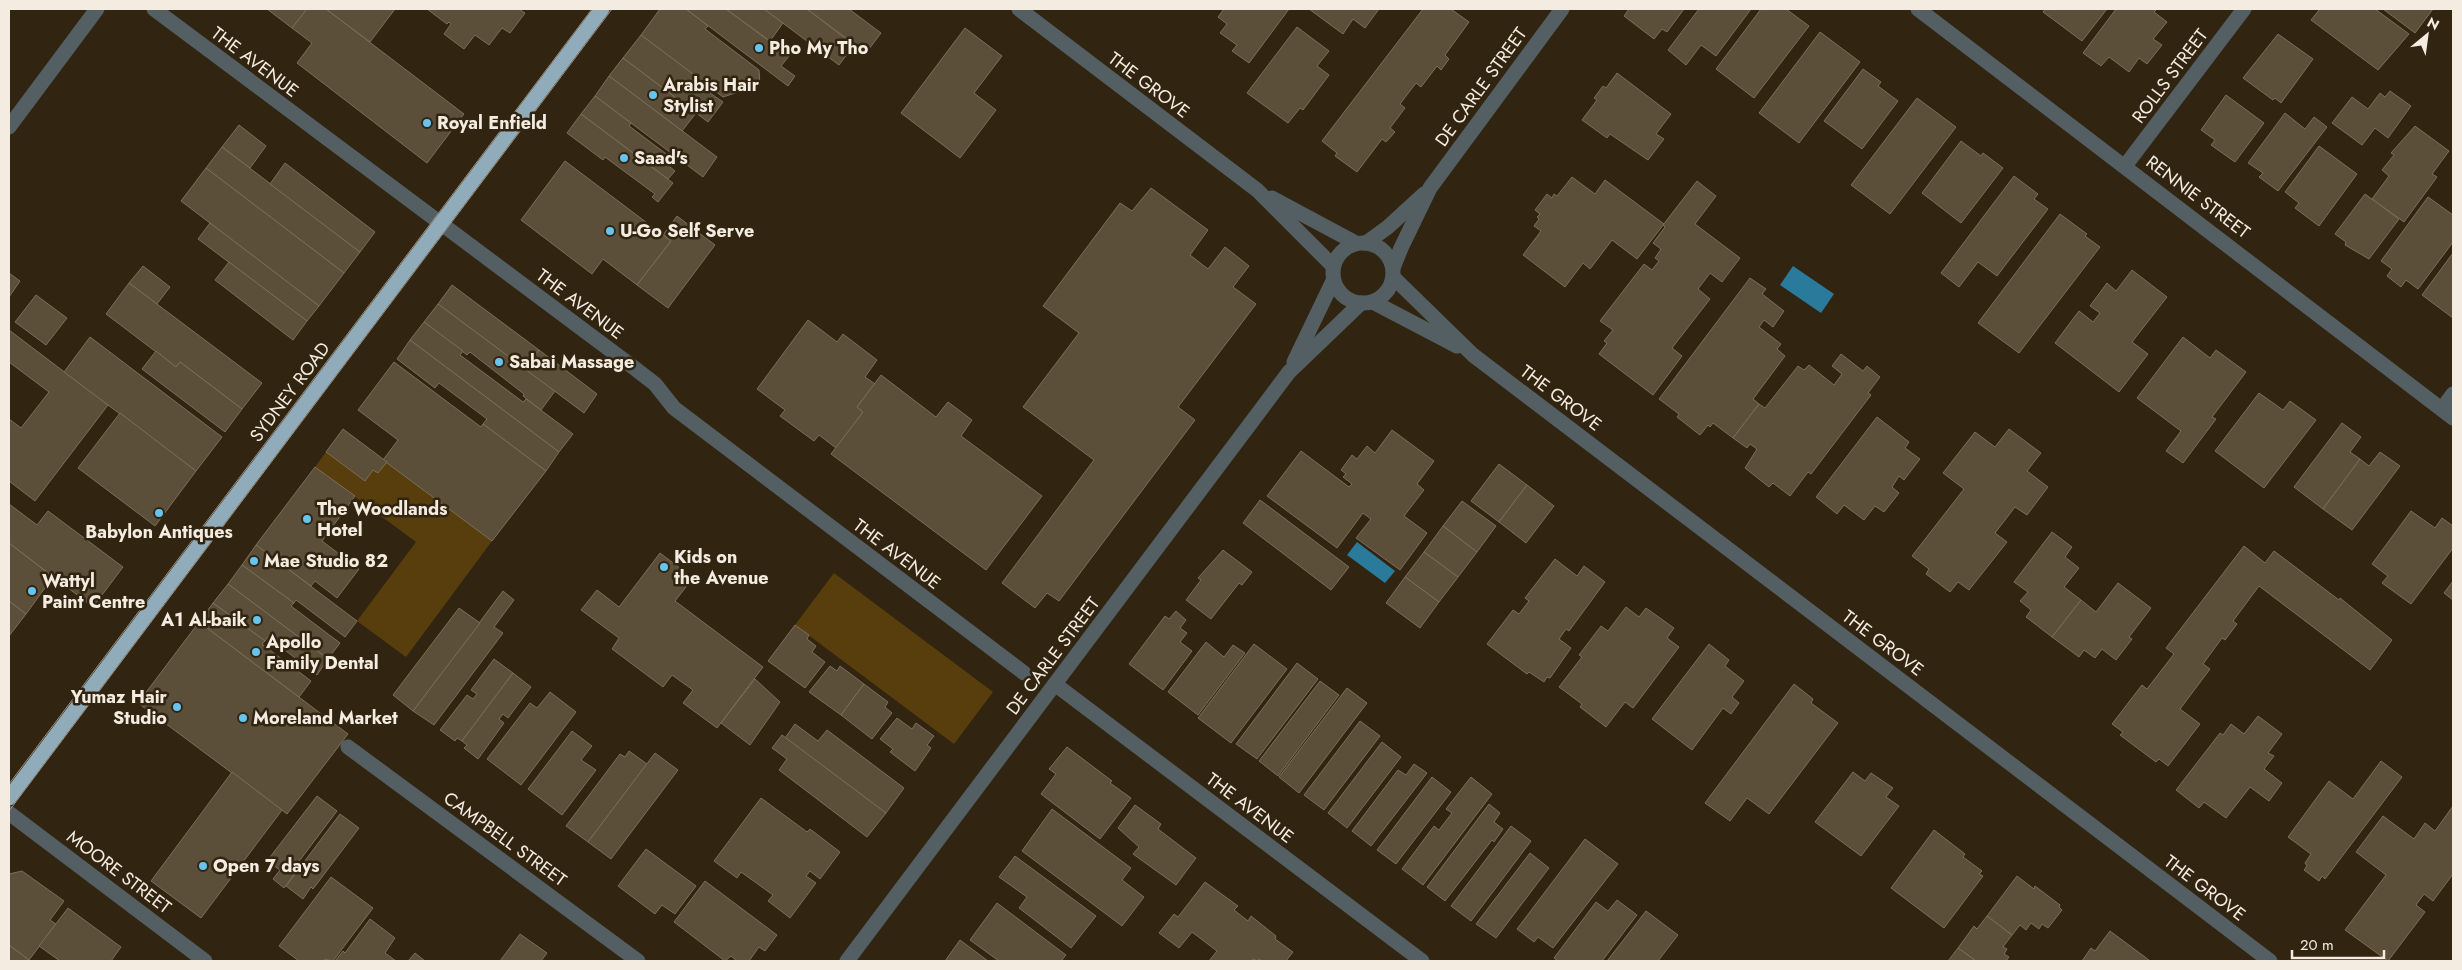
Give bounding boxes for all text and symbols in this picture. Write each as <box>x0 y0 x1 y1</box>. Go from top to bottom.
north arrow <box>2402 10 2452 60</box>
text: N <box>2424 12 2443 35</box>
street label: THE AVENUE <box>206 20 304 104</box>
street label: DE CARLE STREET <box>1429 22 1533 152</box>
street label: ROLLS STREET <box>2126 23 2215 129</box>
place label: Pho My Tho <box>769 35 869 61</box>
marker: Pho My Tho <box>753 42 765 54</box>
street label: THE GROVE <box>1103 46 1195 124</box>
place label: Arabis Hair Stylist <box>662 72 760 119</box>
marker: Arabis Hair Stylist <box>647 89 659 101</box>
place label: Royal Enfield <box>437 110 547 136</box>
marker: Royal Enfield <box>421 117 433 129</box>
place label: Saad's <box>634 145 688 171</box>
street label: RENNIE STREET <box>2141 149 2256 245</box>
marker: Saad's <box>618 152 630 164</box>
place label: U-Go Self Serve <box>620 218 754 244</box>
marker: U-Go Self Serve <box>604 225 616 237</box>
street label: THE AVENUE <box>531 262 629 346</box>
street label: SYDNEY ROAD <box>244 336 336 448</box>
place label: Sabai Massage <box>509 349 634 375</box>
marker: Sabai Massage <box>493 356 505 368</box>
street label: THE GROVE <box>1515 359 1607 437</box>
place label: The Woodlands Hotel <box>317 496 447 543</box>
marker: Babylon Antiques <box>153 507 165 519</box>
street label: THE AVENUE <box>848 512 946 596</box>
marker: The Woodlands Hotel <box>301 513 313 525</box>
place label: Babylon Antiques <box>85 519 233 545</box>
place label: Kids on the Avenue <box>674 544 769 591</box>
place label: Mae Studio 82 <box>264 548 388 574</box>
marker: Mae Studio 82 <box>248 555 260 567</box>
marker: Kids on the Avenue <box>658 561 670 573</box>
place label: Wattyl Paint Centre <box>42 568 145 615</box>
marker: Wattyl Paint Centre <box>26 585 38 597</box>
street label: DE CARLE STREET <box>1000 591 1106 720</box>
street label: THE GROVE <box>1837 604 1929 682</box>
place label: A1 Al-baik <box>160 607 248 633</box>
marker: A1 Al-baik <box>251 614 263 626</box>
place label: Apollo Family Dental <box>265 629 379 676</box>
marker: Apollo Family Dental <box>250 646 262 658</box>
place label: Yumaz Hair Studio <box>70 684 168 731</box>
marker: Yumaz Hair Studio <box>171 701 183 713</box>
place label: Moreland Market <box>253 705 398 731</box>
marker: Moreland Market <box>237 712 249 724</box>
street label: THE AVENUE <box>1201 766 1299 850</box>
street label: CAMPBELL STREET <box>438 785 572 893</box>
street label: MOORE STREET <box>61 824 177 920</box>
street label: THE GROVE <box>2159 849 2251 927</box>
place label: Open 7 days <box>213 853 320 879</box>
marker: Open 7 days <box>197 860 209 872</box>
scale bar <box>2292 928 2384 960</box>
text: 20 m <box>2300 934 2334 956</box>

